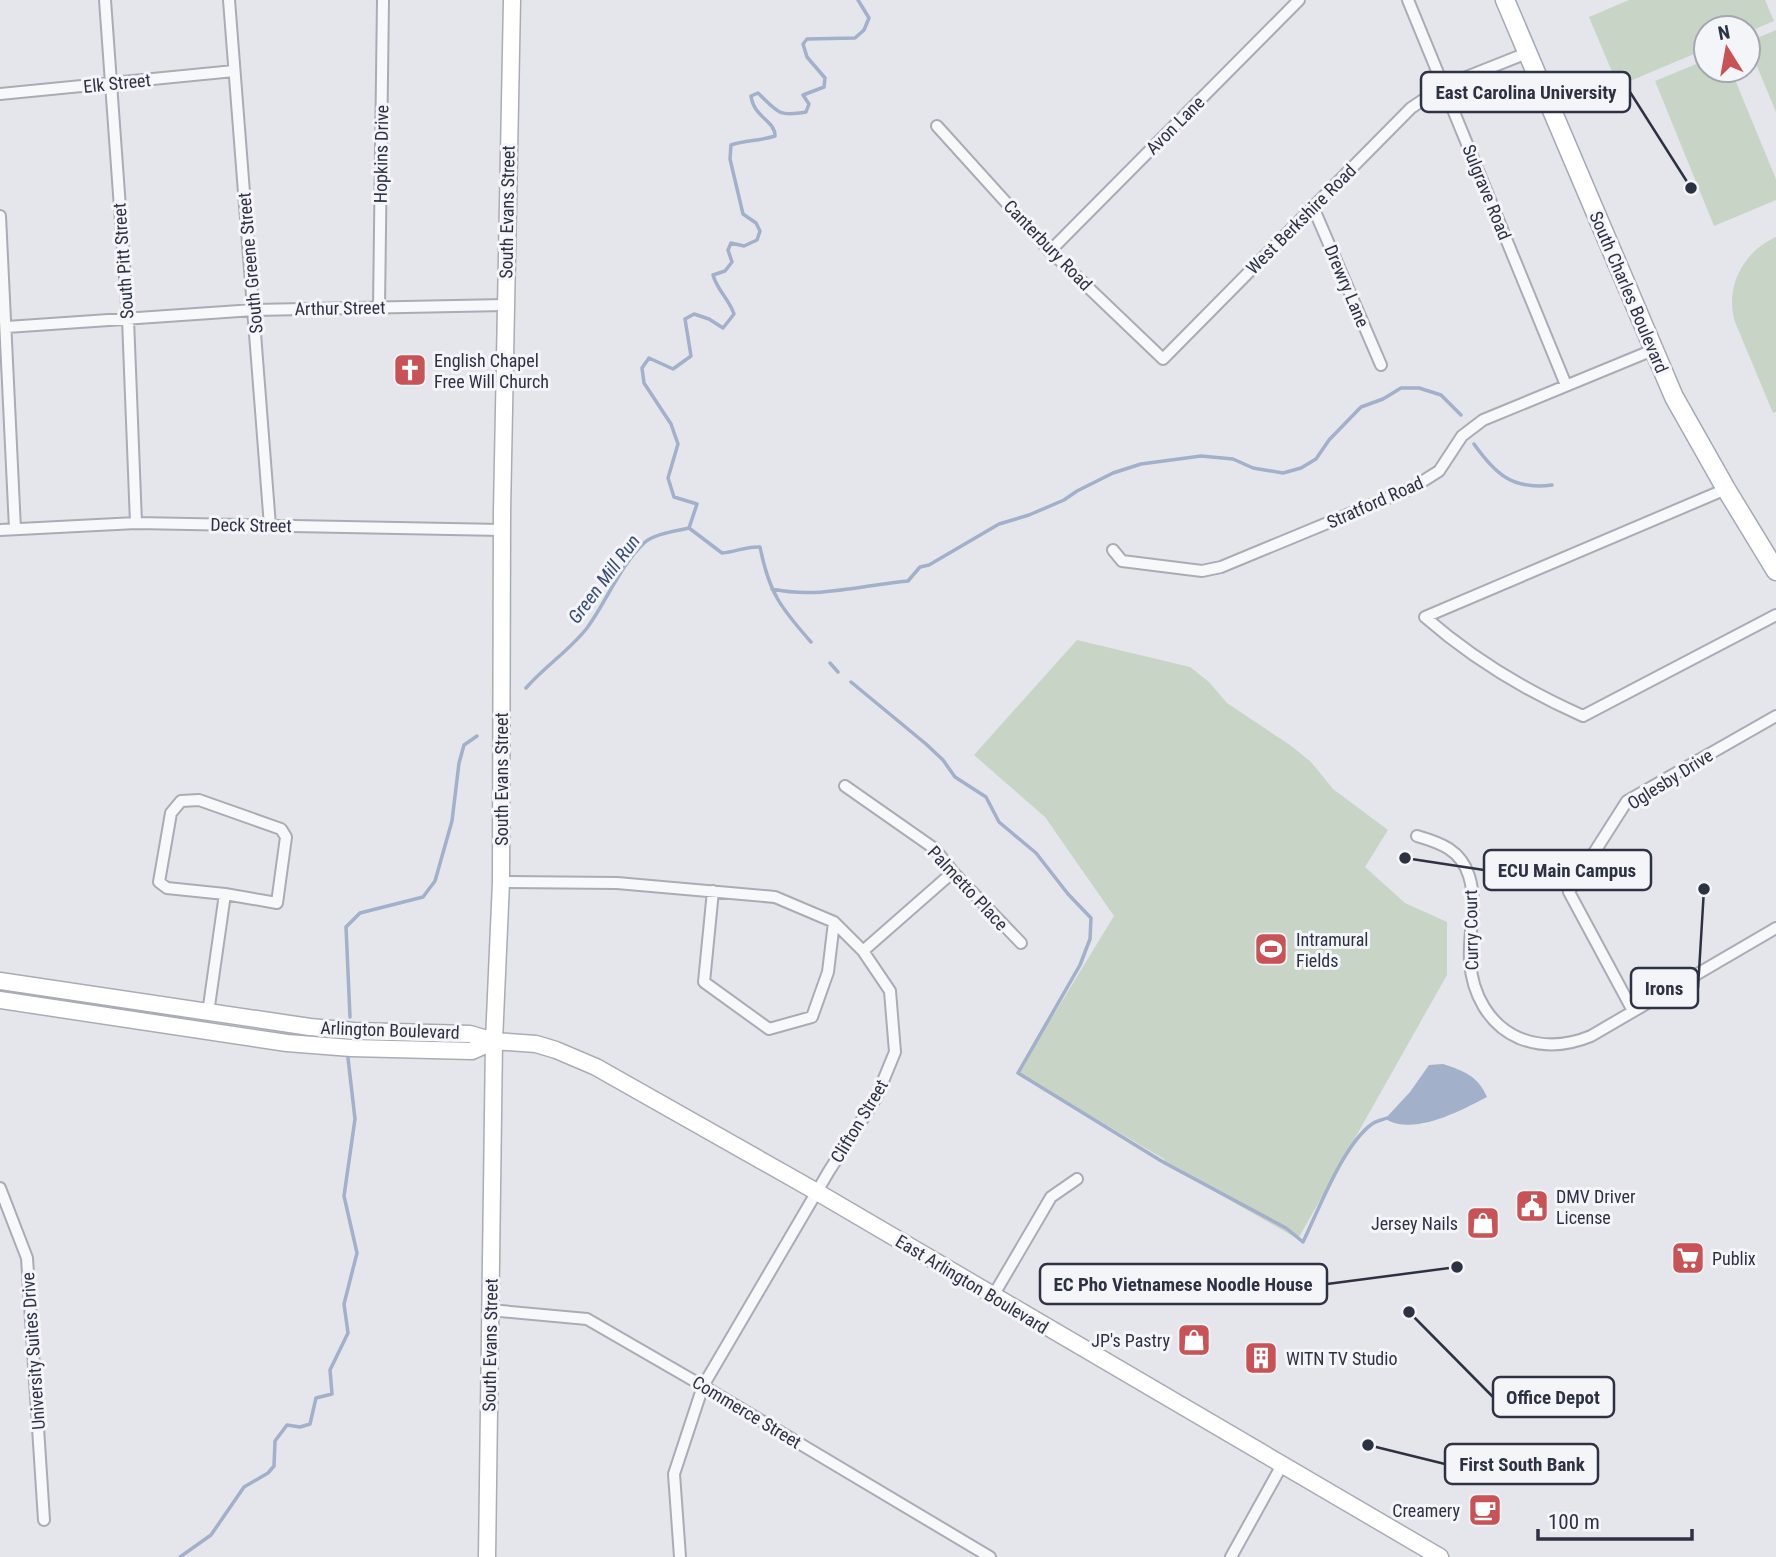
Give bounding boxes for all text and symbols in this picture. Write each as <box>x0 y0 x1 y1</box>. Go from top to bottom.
north arrow <box>1692 14 1762 84</box>
text: N <box>1716 20 1732 45</box>
street label: Elk Street <box>82 69 152 97</box>
callout: East Carolina University <box>1421 72 1630 112</box>
text: East Carolina University <box>1435 81 1617 104</box>
street label: Avon Lane <box>1142 92 1208 158</box>
street label: Hopkins Drive <box>370 105 392 203</box>
street label: Sulgrave Road <box>1458 141 1516 243</box>
street label: South Evans Street <box>495 145 519 279</box>
street label: West Berkshire Road <box>1242 160 1360 278</box>
street label: South Greene Street <box>233 192 267 334</box>
street label: Canterbury Road <box>1000 195 1096 295</box>
street label: South Pitt Street <box>108 202 138 320</box>
street label: South Charles Boulevard <box>1585 208 1673 376</box>
street label: Drewry Lane <box>1320 242 1374 330</box>
street label: Arthur Street <box>294 297 386 319</box>
place label: English Chapel Free Will Church <box>434 350 549 392</box>
church icon: English Chapel Free Will Church <box>391 351 429 389</box>
street label: Stratford Road <box>1324 471 1426 533</box>
street label: Deck Street <box>210 514 292 536</box>
water label: Green Mill Run <box>563 530 645 628</box>
street label: South Evans Street <box>491 712 512 846</box>
street label: Oglesby Drive <box>1623 744 1717 814</box>
street label: Palmetto Place <box>924 841 1012 935</box>
callout: ECU Main Campus <box>1484 850 1651 890</box>
text: ECU Main Campus <box>1498 859 1636 882</box>
street label: Curry Court <box>1460 889 1482 971</box>
place label: Intramural Fields <box>1296 929 1368 971</box>
sports icon: Intramural Fields <box>1252 930 1290 968</box>
callout: Irons <box>1631 968 1698 1008</box>
text: Irons <box>1645 977 1683 1000</box>
street label: Arlington Boulevard <box>320 1017 460 1043</box>
street label: Clifton Street <box>826 1076 892 1166</box>
place label: DMV Driver License <box>1556 1186 1636 1228</box>
public building icon: DMV Driver License <box>1513 1187 1551 1225</box>
shop icon: Jersey Nails <box>1464 1204 1502 1242</box>
place label: Jersey Nails <box>1371 1213 1458 1234</box>
street label: East Arlington Boulevard <box>892 1230 1052 1338</box>
supermarket icon: Publix <box>1669 1239 1707 1277</box>
place label: Publix <box>1712 1248 1756 1269</box>
callout: EC Pho Vietnamese Noodle House <box>1040 1264 1327 1304</box>
street label: University Suites Drive <box>17 1271 49 1431</box>
text: EC Pho Vietnamese Noodle House <box>1053 1273 1313 1296</box>
street label: South Evans Street <box>478 1278 502 1412</box>
shop icon: JP's Pastry <box>1175 1321 1213 1359</box>
place label: JP's Pastry <box>1091 1330 1170 1351</box>
building icon: WITN TV Studio <box>1242 1339 1280 1377</box>
place label: WITN TV Studio <box>1286 1348 1397 1369</box>
street label: Commerce Street <box>689 1371 805 1453</box>
callout: Office Depot <box>1493 1377 1614 1417</box>
text: Office Depot <box>1506 1386 1600 1409</box>
callout: First South Bank <box>1445 1444 1598 1484</box>
text: First South Bank <box>1459 1453 1586 1476</box>
cafe icon: Creamery <box>1466 1491 1504 1529</box>
scale bar <box>1538 1498 1692 1542</box>
place label: Creamery <box>1392 1500 1460 1521</box>
text: 100 m <box>1548 1510 1600 1534</box>

